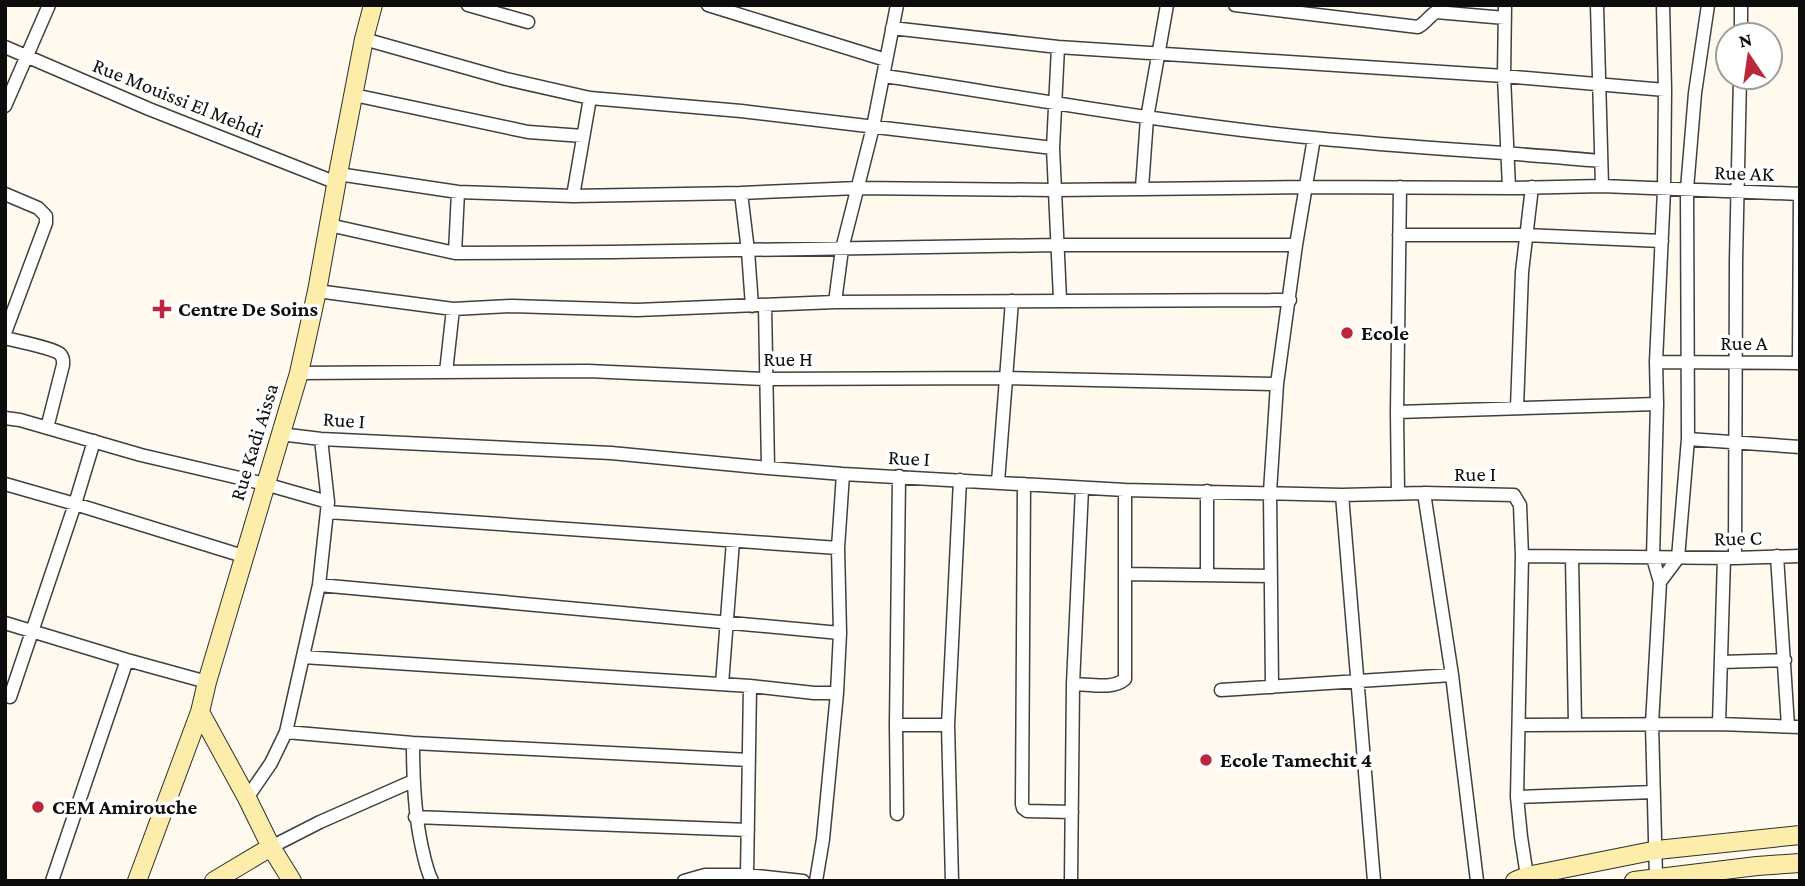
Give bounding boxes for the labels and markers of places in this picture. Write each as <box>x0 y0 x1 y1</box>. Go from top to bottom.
place label: Centre De Soins <box>178 297 319 321</box>
marker: Centre De Soins <box>152 299 172 319</box>
place label: Ecole <box>1361 321 1409 345</box>
marker: Ecole <box>1339 325 1355 341</box>
place label: Ecole Tamechit 4 <box>1220 748 1372 772</box>
marker: Ecole Tamechit 4 <box>1198 752 1214 768</box>
place label: CEM Amirouche <box>52 795 197 819</box>
marker: CEM Amirouche <box>30 799 46 815</box>

